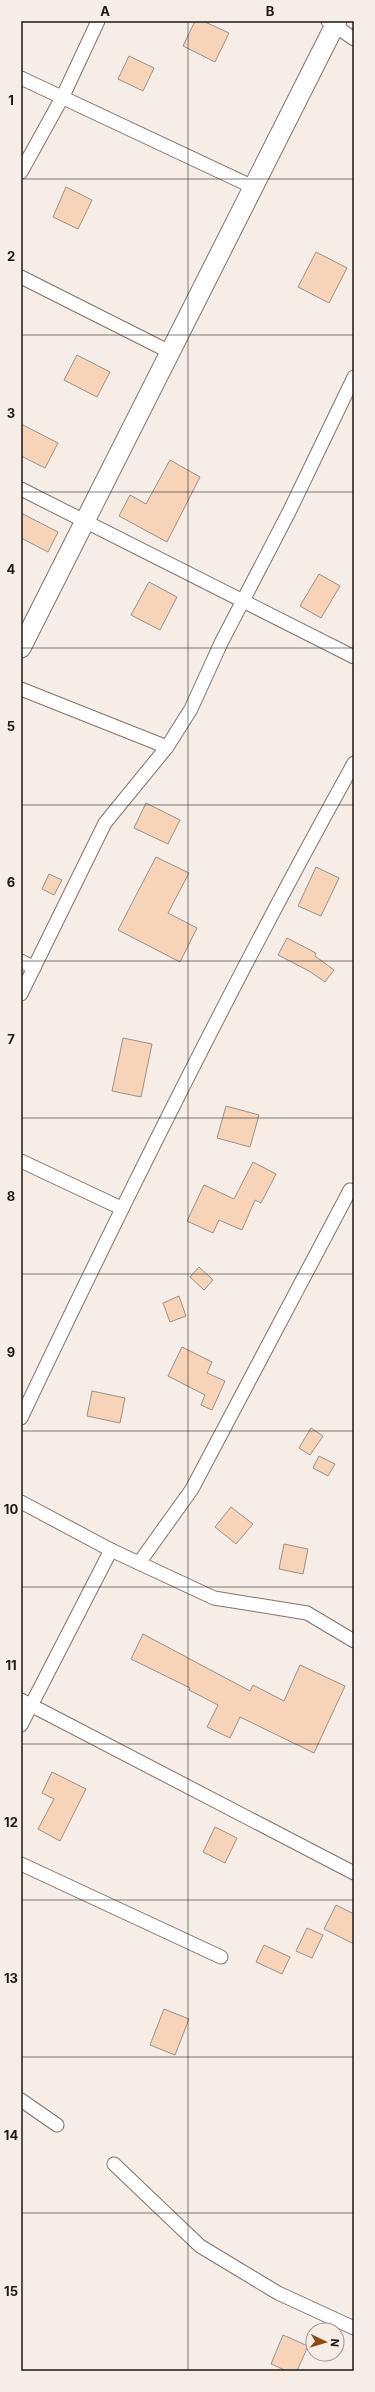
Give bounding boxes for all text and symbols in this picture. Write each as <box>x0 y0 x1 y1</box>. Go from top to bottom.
text: A <box>100 3 110 19</box>
text: B <box>266 3 275 19</box>
text: 1 <box>8 92 14 108</box>
text: 2 <box>7 248 15 264</box>
text: 3 <box>7 405 15 421</box>
text: 4 <box>7 561 16 577</box>
text: 5 <box>7 718 15 734</box>
text: 6 <box>7 874 15 890</box>
text: 7 <box>7 1031 15 1047</box>
text: 8 <box>7 1188 15 1204</box>
text: 9 <box>7 1344 15 1360</box>
text: 10 <box>4 1501 18 1517</box>
text: 11 <box>5 1657 17 1673</box>
text: 12 <box>4 1814 18 1830</box>
text: 13 <box>4 1970 18 1986</box>
text: 14 <box>4 2127 18 2143</box>
text: 15 <box>4 2283 18 2299</box>
north arrow <box>305 2322 345 2362</box>
text: N <box>328 2338 342 2348</box>

